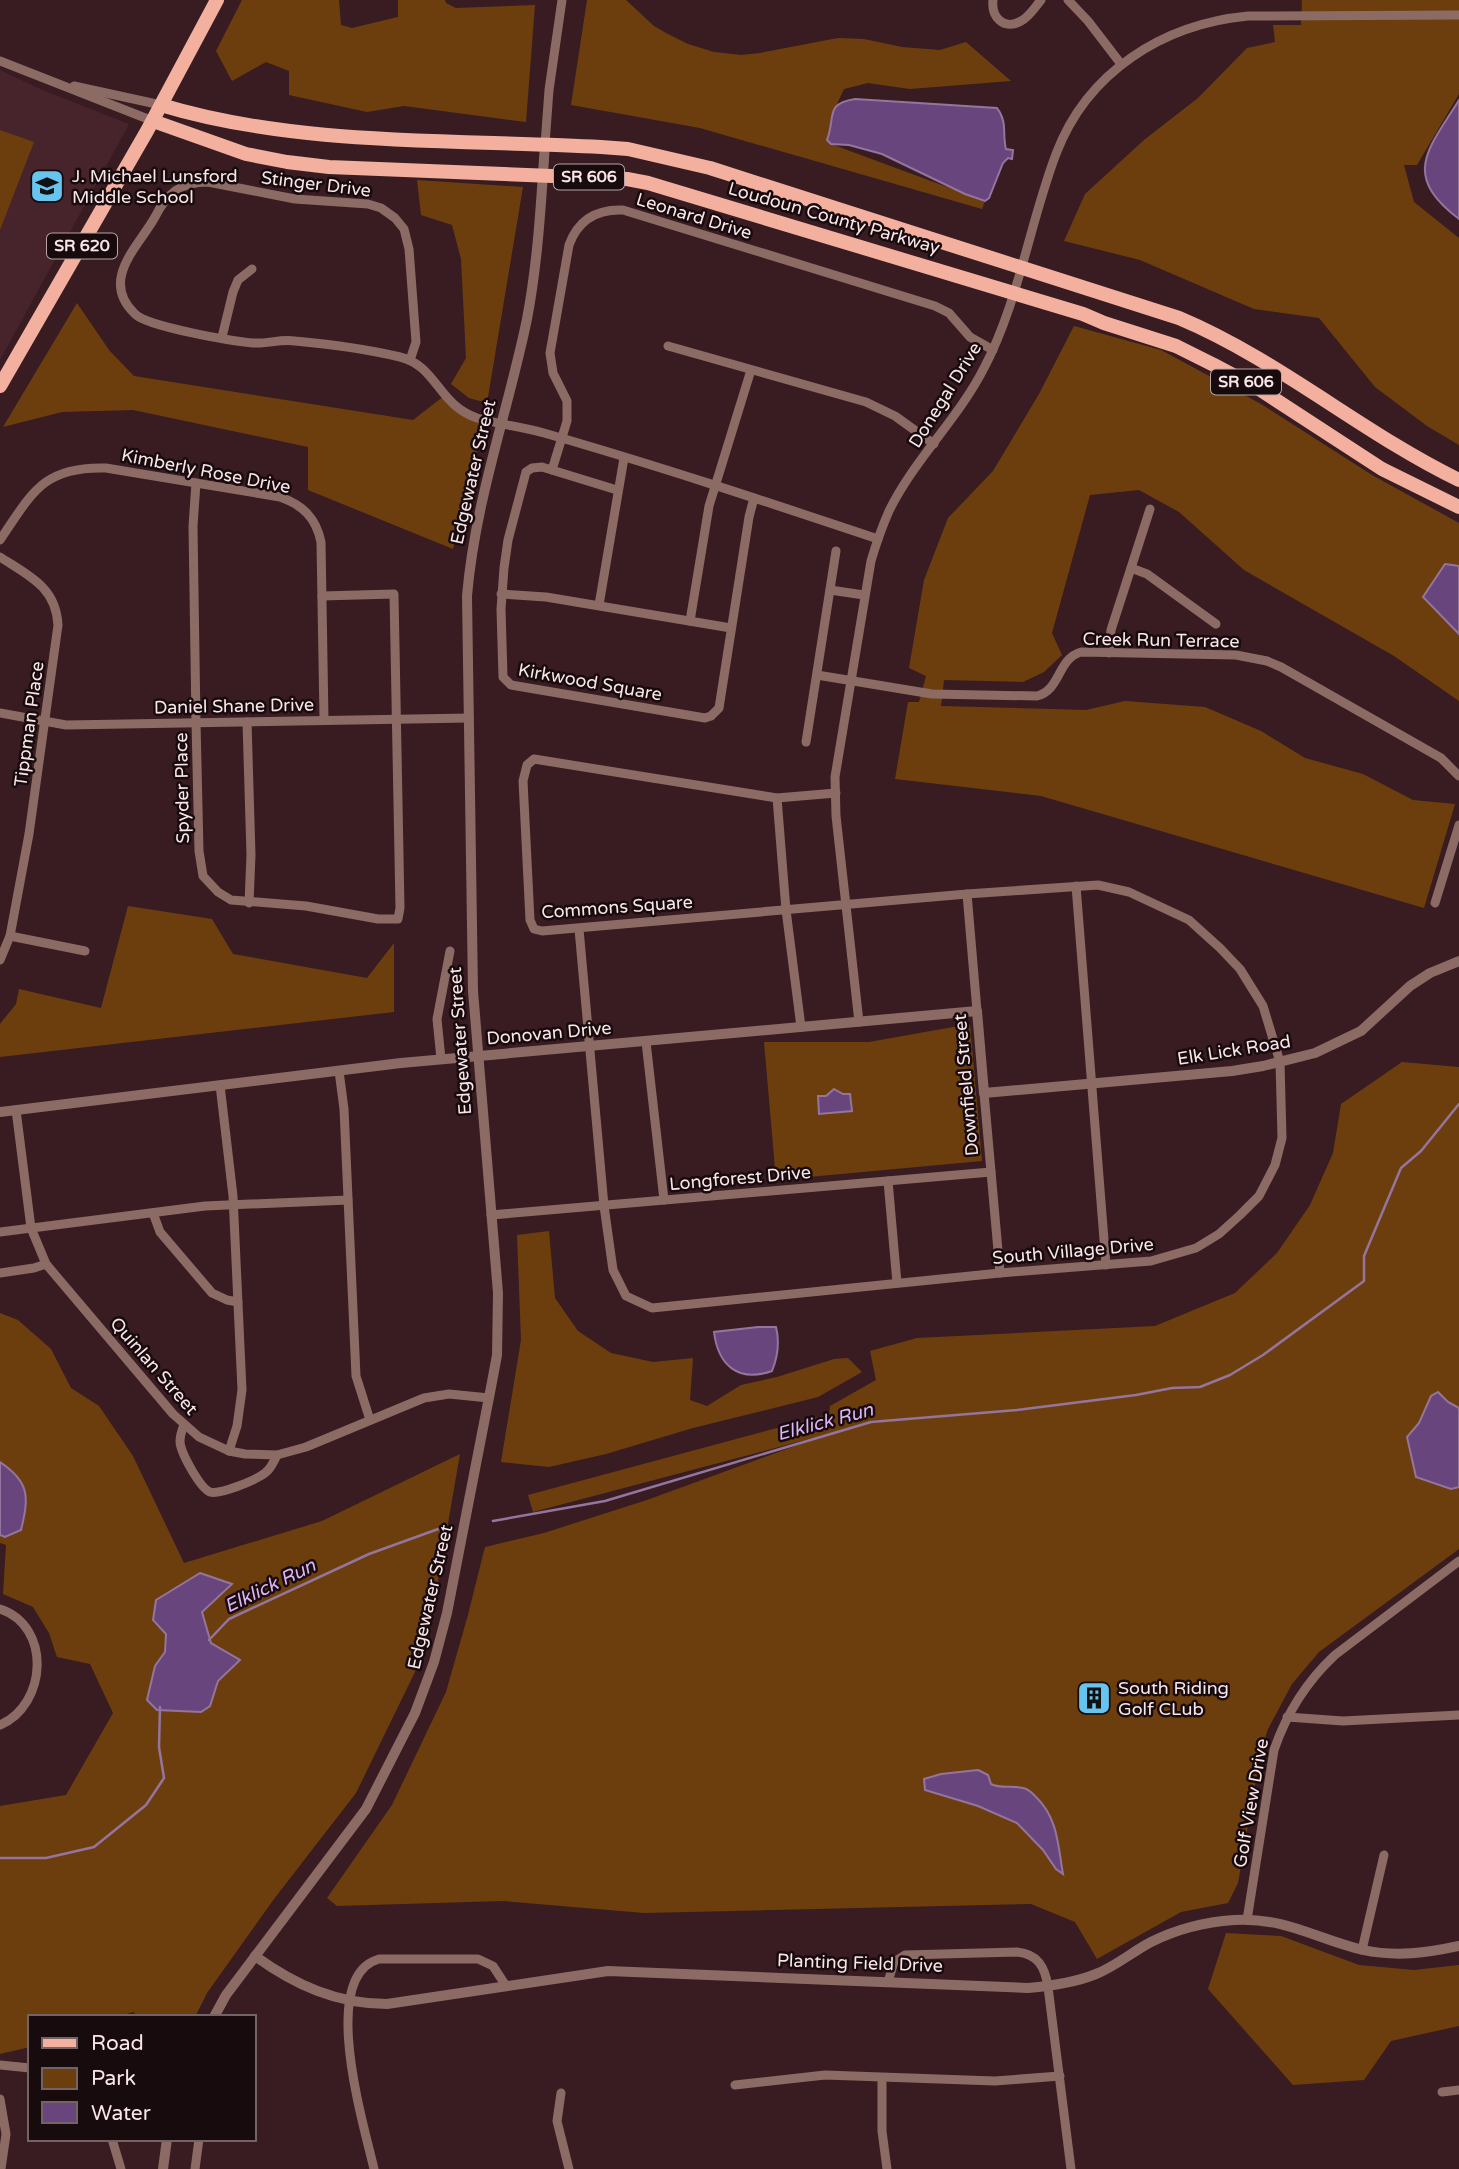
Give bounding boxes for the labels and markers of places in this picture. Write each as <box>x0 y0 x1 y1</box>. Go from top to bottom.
place label: J. Michael Lunsford Middle School <box>72 165 238 208</box>
school or university icon: J. Michael Lunsford Middle School <box>28 167 66 205</box>
place label: South Riding Golf CLub <box>1118 1677 1229 1720</box>
building icon: South Riding Golf CLub <box>1075 1679 1113 1717</box>

